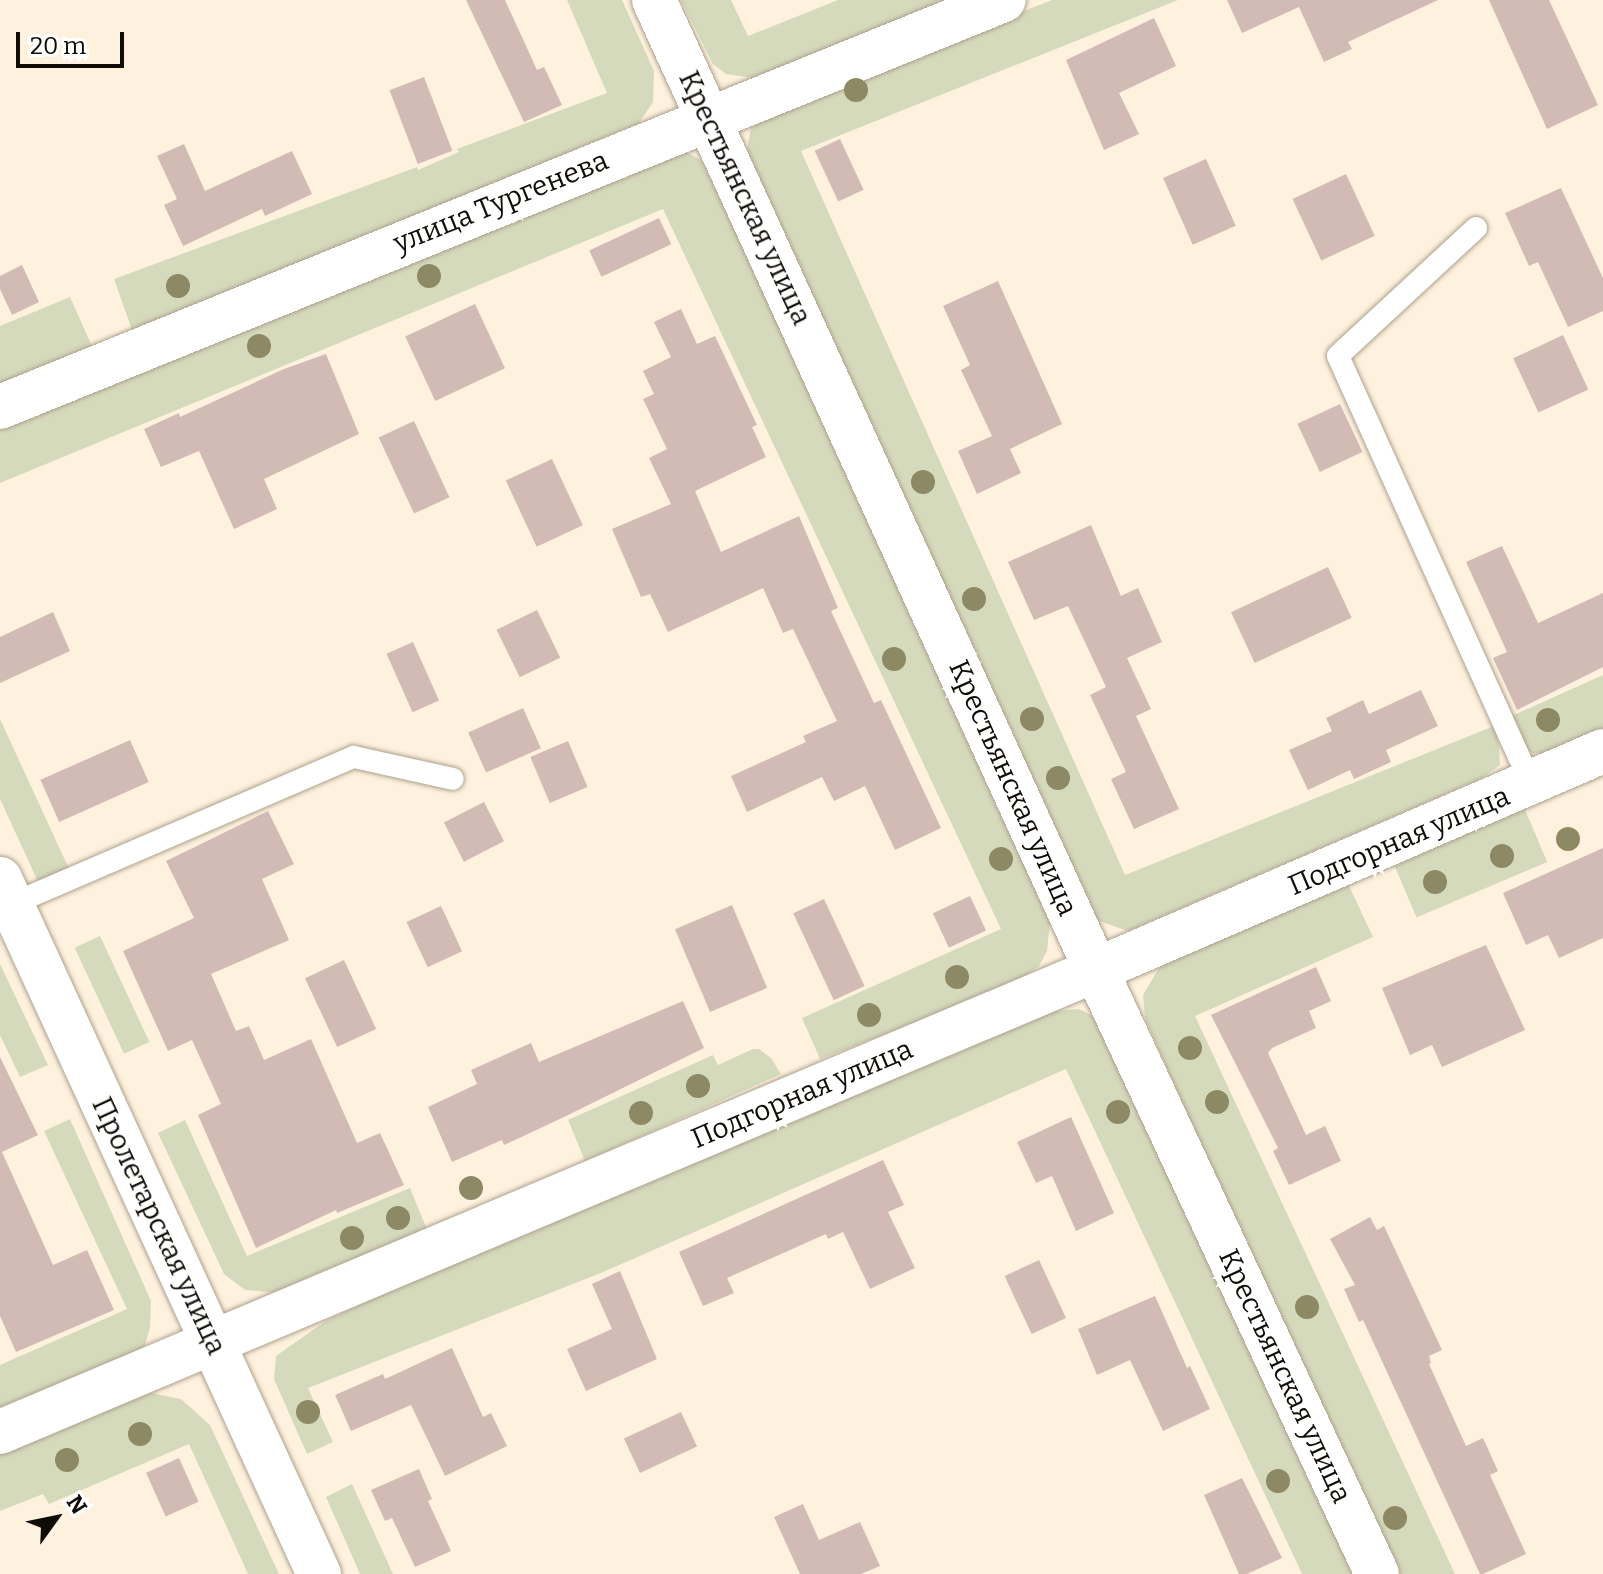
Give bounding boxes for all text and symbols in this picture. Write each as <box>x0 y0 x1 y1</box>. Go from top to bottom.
scale bar <box>20 16 128 66</box>
text: 20 m <box>30 32 86 60</box>
street label: Крестьянская улица <box>671 66 819 330</box>
street label: улица Тургенева <box>389 144 613 260</box>
street label: Крестьянская улица <box>942 655 1084 921</box>
street label: Подгорная улица <box>1283 779 1515 903</box>
street label: Подгорная улица <box>686 1032 918 1156</box>
street label: Пролетарская улица <box>85 1092 233 1360</box>
street label: Крестьянская улица <box>1211 1244 1359 1508</box>
north arrow <box>16 1478 96 1558</box>
text: N <box>61 1490 92 1519</box>

